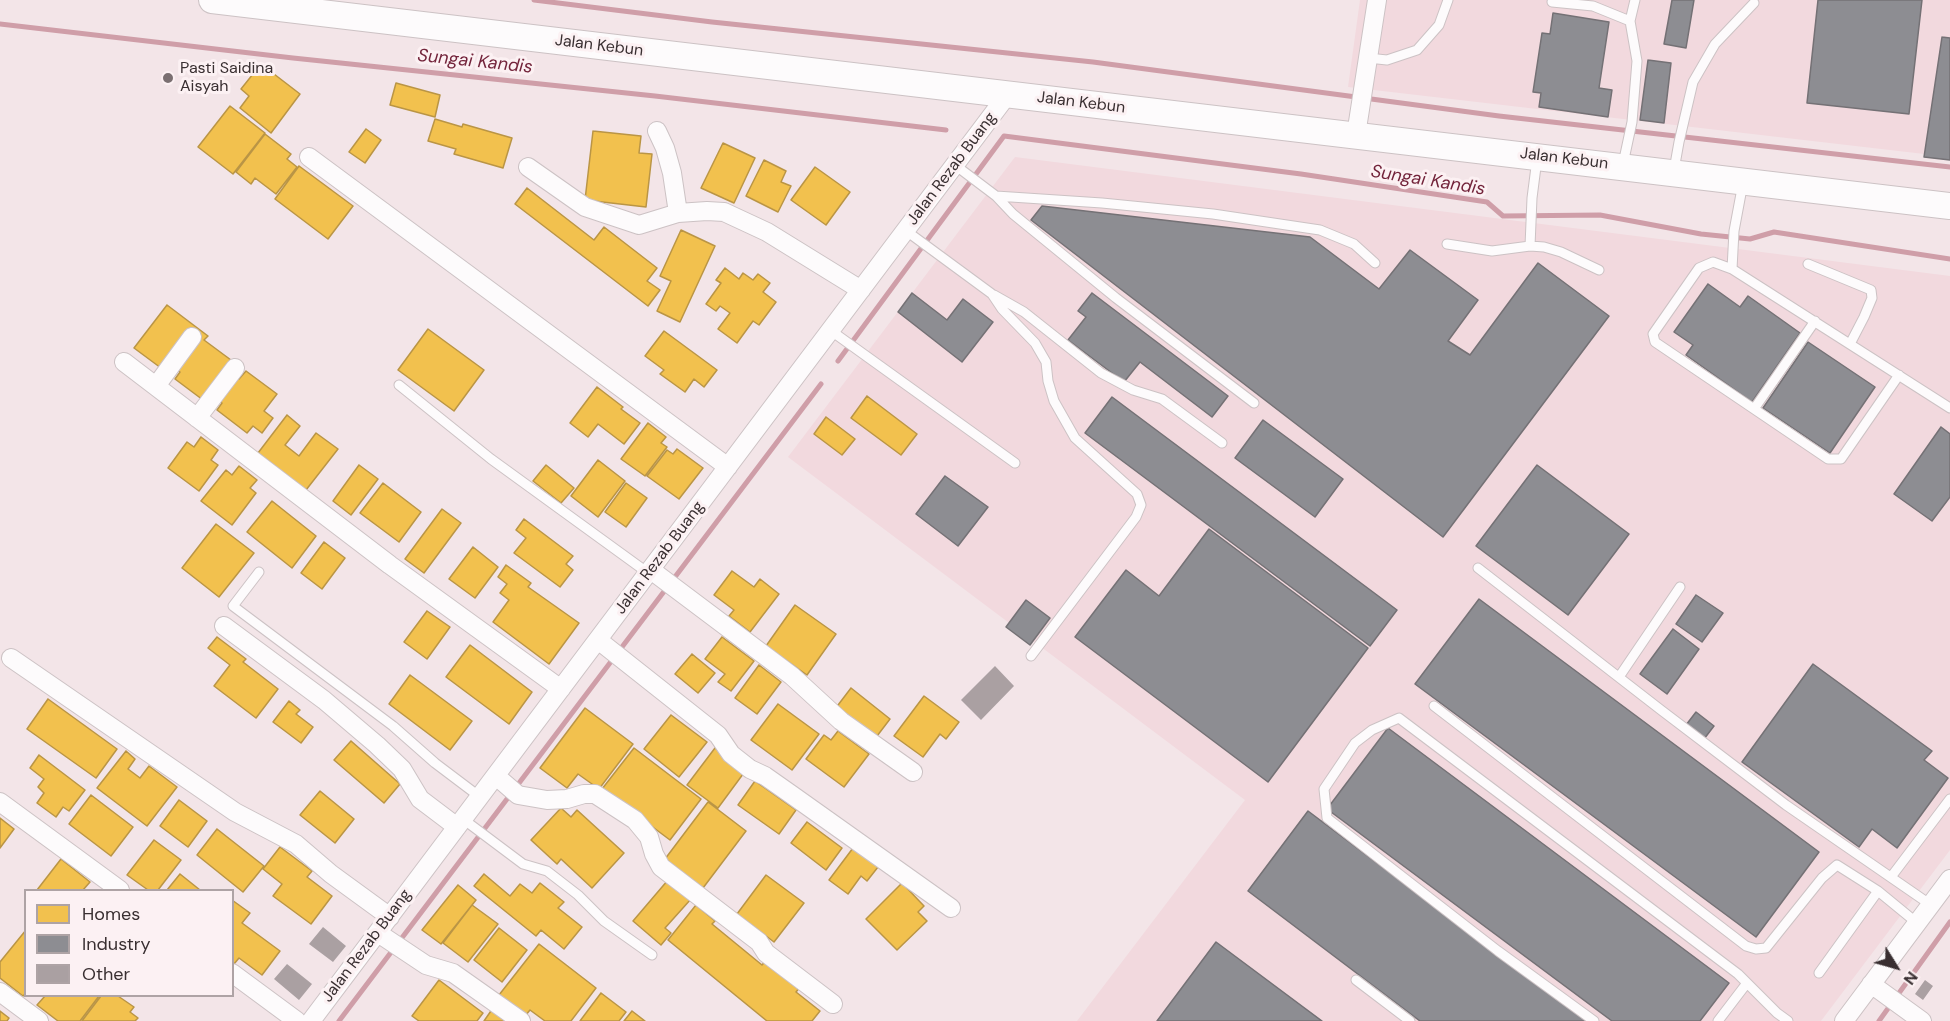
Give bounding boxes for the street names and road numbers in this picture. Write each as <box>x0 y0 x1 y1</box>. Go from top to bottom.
street label: Jalan Kebun <box>554 31 644 61</box>
street label: Jalan Kebun <box>1036 88 1126 118</box>
street label: Jalan Rezab Buang <box>903 109 1001 229</box>
street label: Jalan Kebun <box>1519 144 1609 174</box>
street label: Jalan Rezab Buang <box>611 498 709 618</box>
street label: Jalan Rezab Buang <box>318 886 416 1006</box>

